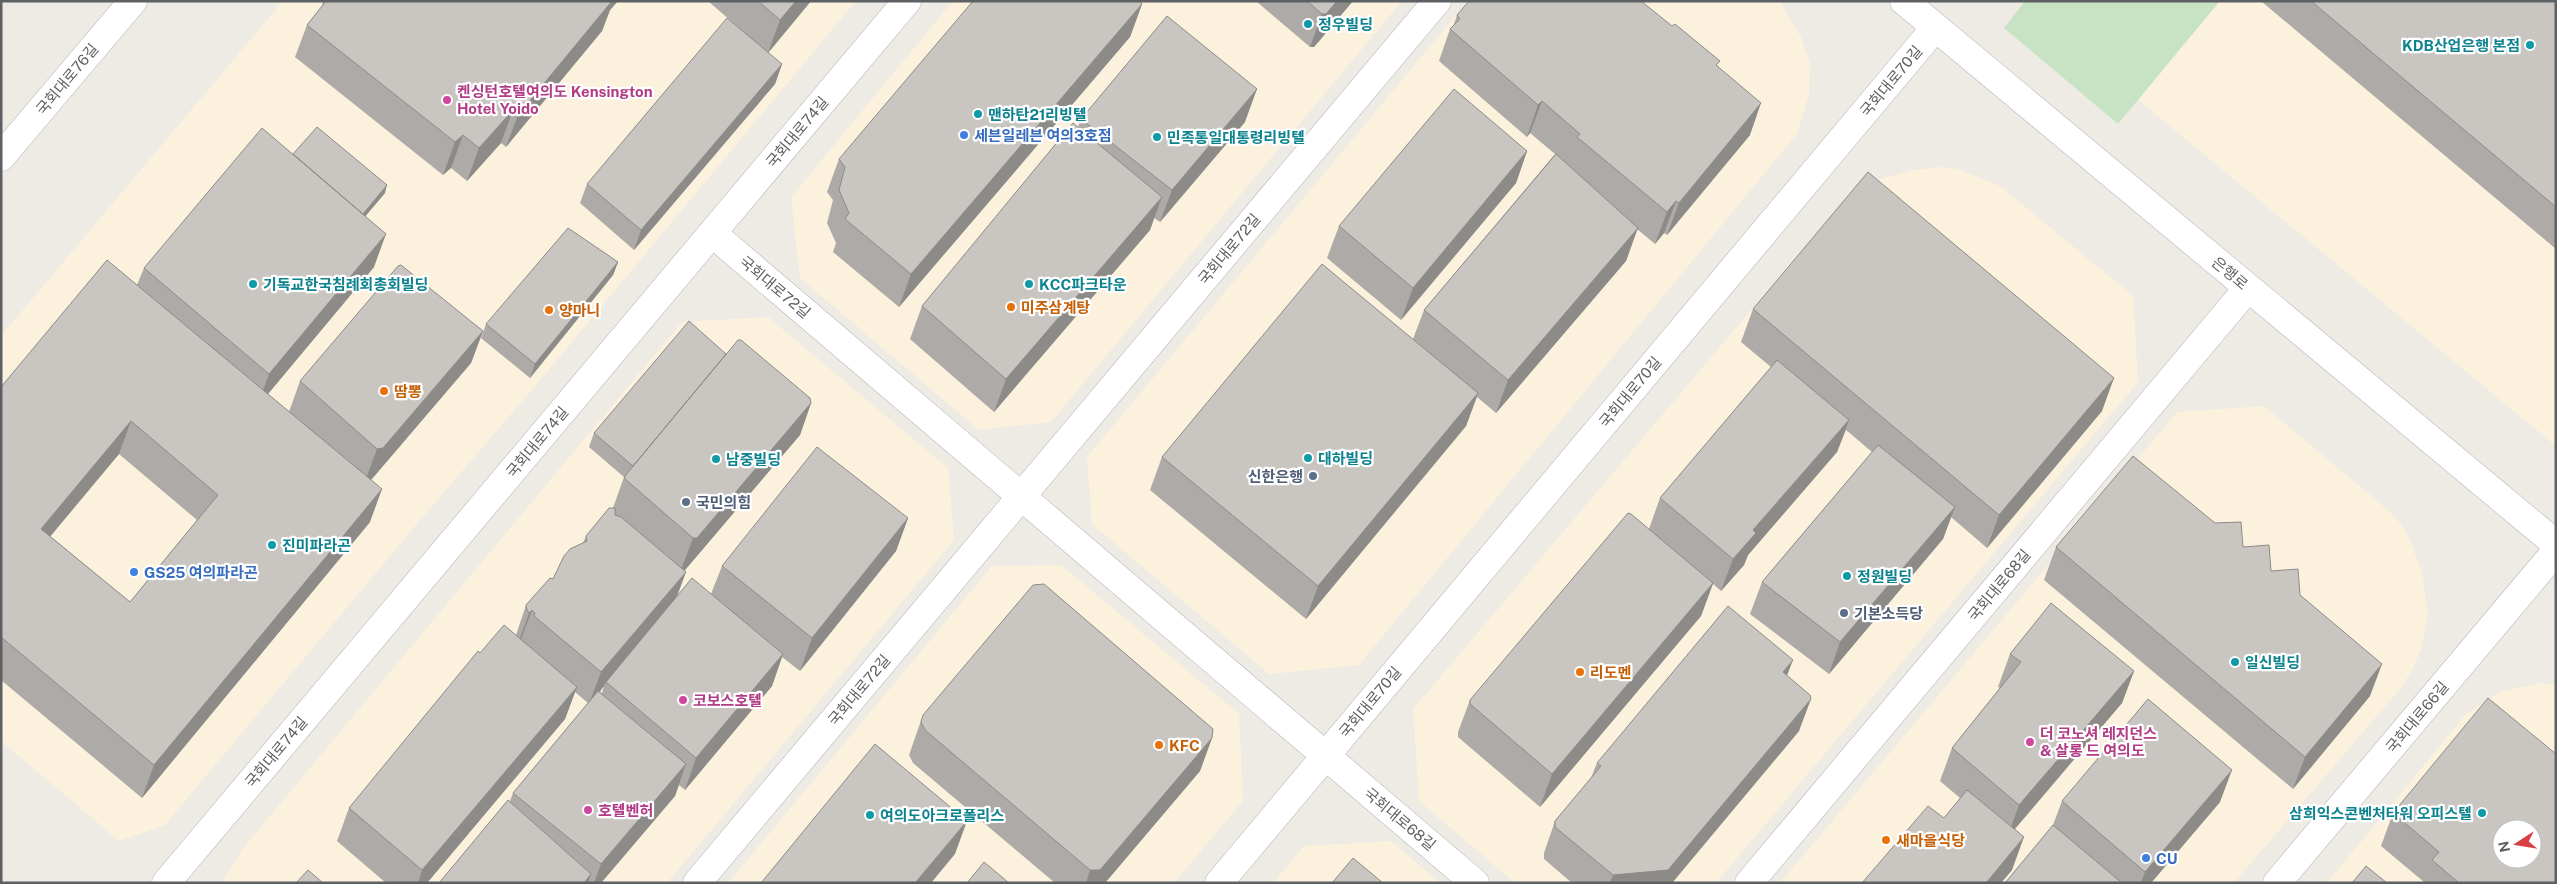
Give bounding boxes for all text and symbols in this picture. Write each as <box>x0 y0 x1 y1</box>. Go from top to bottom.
place label: 정우빌딩 <box>1318 16 1373 33</box>
marker: 정우빌딩 <box>1302 18 1314 30</box>
place label: KDB산업은행 본점 <box>2402 37 2520 54</box>
marker: KDB산업은행 본점 <box>2524 39 2536 51</box>
street label: 국회대로76길 <box>33 40 101 118</box>
street label: 국회대로70길 <box>1857 42 1925 120</box>
place label: 켄싱턴호텔여의도 Kensington Hotel Yoido <box>457 83 653 117</box>
street label: 국회대로74길 <box>763 93 831 171</box>
marker: 켄싱턴호텔여의도 Kensington Hotel Yoido <box>441 94 453 106</box>
place label: 맨하탄21리빙텔 <box>988 106 1087 123</box>
marker: 맨하탄21리빙텔 <box>972 108 984 120</box>
place label: 세븐일레븐 여의3호점 <box>974 127 1112 144</box>
marker: 세븐일레븐 여의3호점 <box>958 129 970 141</box>
place label: 민족통일대통령리빙텔 <box>1167 129 1305 146</box>
marker: 민족통일대통령리빙텔 <box>1151 131 1163 143</box>
street label: 국회대로72길 <box>1195 210 1263 288</box>
street label: 국회대로72길 <box>736 253 814 321</box>
street label: 은행로 <box>2209 253 2251 293</box>
place label: 기독교한국침례회총회빌딩 <box>263 276 429 293</box>
place label: KCC파크타운 <box>1039 276 1127 293</box>
marker: 기독교한국침례회총회빌딩 <box>247 278 259 290</box>
marker: KCC파크타운 <box>1023 278 1035 290</box>
place label: 미주삼계탕 <box>1021 299 1090 316</box>
marker: 미주삼계탕 <box>1005 301 1017 313</box>
place label: 양마니 <box>559 302 600 319</box>
marker: 양마니 <box>543 304 555 316</box>
street label: 국회대로70길 <box>1596 353 1664 431</box>
place label: 땀뽕 <box>394 383 422 400</box>
marker: 땀뽕 <box>378 385 390 397</box>
street label: 국회대로74길 <box>503 403 571 481</box>
place label: 대하빌딩 <box>1318 450 1373 467</box>
place label: 남중빌딩 <box>726 451 781 468</box>
marker: 대하빌딩 <box>1302 452 1314 464</box>
marker: 남중빌딩 <box>710 453 722 465</box>
place label: 신한은행 <box>1248 468 1303 485</box>
marker: 신한은행 <box>1307 470 1319 482</box>
place label: 국민의힘 <box>696 494 751 511</box>
marker: 국민의힘 <box>680 496 692 508</box>
place label: 진미파라곤 <box>282 537 351 554</box>
marker: 진미파라곤 <box>266 539 278 551</box>
street label: 국회대로68길 <box>1964 546 2034 624</box>
place label: GS25 여의파라곤 <box>144 564 258 581</box>
marker: GS25 여의파라곤 <box>128 566 140 578</box>
place label: 정원빌딩 <box>1857 568 1912 585</box>
marker: 정원빌딩 <box>1841 570 1853 582</box>
place label: 기본소득당 <box>1854 605 1923 622</box>
marker: 기본소득당 <box>1838 607 1850 619</box>
street label: 국회대로72길 <box>825 651 893 729</box>
place label: 일신빌딩 <box>2245 654 2300 671</box>
marker: 일신빌딩 <box>2229 656 2241 668</box>
street label: 국회대로70길 <box>1336 663 1404 741</box>
place label: 리도멘 <box>1590 664 1631 681</box>
marker: 리도멘 <box>1574 666 1586 678</box>
street label: 국회대로66길 <box>2382 678 2452 756</box>
place label: 코보스호텔 <box>693 692 762 709</box>
marker: 코보스호텔 <box>677 694 689 706</box>
street label: 국회대로74길 <box>242 713 310 791</box>
place label: 더 코노셔 레지던스 & 살롱 드 여의도 <box>2040 725 2157 759</box>
marker: 더 코노셔 레지던스 & 살롱 드 여의도 <box>2024 736 2036 748</box>
place label: KFC <box>1169 737 1200 754</box>
marker: KFC <box>1153 739 1165 751</box>
street label: 국회대로68길 <box>1361 784 1439 854</box>
place label: 호텔벤허 <box>598 802 653 819</box>
marker: 호텔벤허 <box>582 804 594 816</box>
place label: 삼희익스콘벤처타워 오피스텔 <box>2289 805 2472 822</box>
place label: 여의도아크로폴리스 <box>880 807 1004 824</box>
marker: 삼희익스콘벤처타워 오피스텔 <box>2476 807 2488 819</box>
marker: 여의도아크로폴리스 <box>864 809 876 821</box>
north arrow <box>2492 819 2542 869</box>
place label: 새마을식당 <box>1896 832 1965 849</box>
marker: 새마을식당 <box>1880 834 1892 846</box>
text: N <box>2495 840 2513 854</box>
place label: CU <box>2156 850 2178 867</box>
marker: CU <box>2140 852 2152 864</box>

